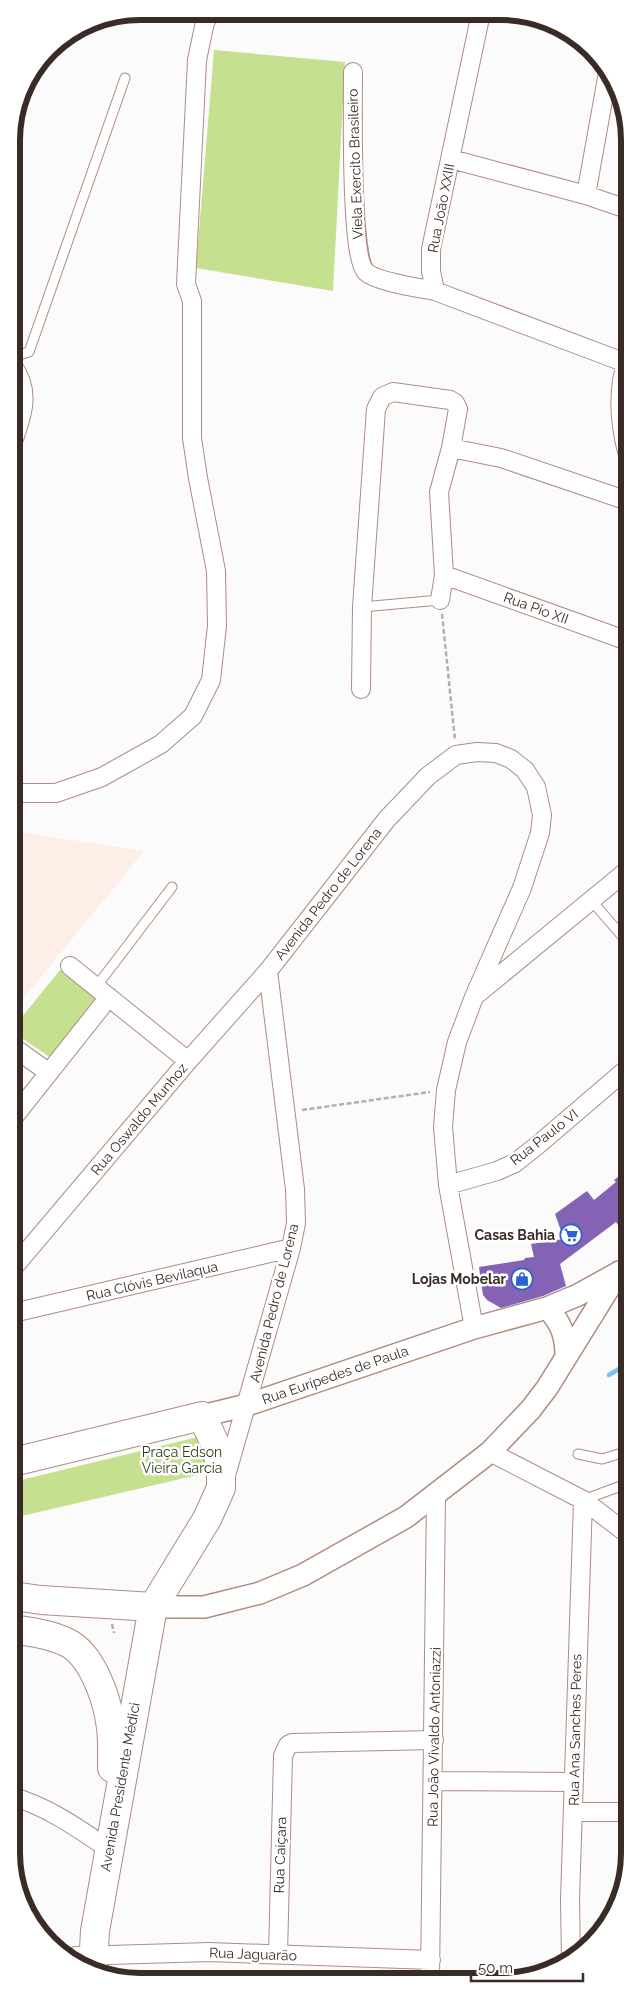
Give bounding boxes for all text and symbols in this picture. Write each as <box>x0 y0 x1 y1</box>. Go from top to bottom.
street label: Viela Exercito Brasileiro <box>344 88 366 240</box>
street label: Rua João XXIII <box>425 162 457 254</box>
street label: Rua Pio XII <box>501 589 571 627</box>
street label: Avenida Pedro de Lorena <box>271 825 385 963</box>
street label: Rua Oswaldo Munhoz <box>88 1060 190 1178</box>
street label: Rua Paulo VI <box>507 1106 581 1168</box>
street label: Avenida Pedro de Lorena <box>247 1222 301 1384</box>
supermarket icon: Casas Bahia <box>559 1223 583 1247</box>
place label: Casas Bahia <box>475 1227 555 1243</box>
street label: Rua Clóvis Bevilaqua <box>85 1258 219 1304</box>
shop icon: Lojas Mobelar <box>510 1267 534 1291</box>
place label: Lojas Mobelar <box>412 1271 507 1287</box>
street label: Rua Eurípedes de Paula <box>260 1342 410 1408</box>
park label: Praça Edson Vieira Garcia <box>142 1444 222 1476</box>
street label: Rua João Vivaldo Antoniazzi <box>424 1647 444 1827</box>
street label: Rua Ana Sanches Peres <box>566 1654 584 1806</box>
street label: Avenida Presidente Médici <box>97 1701 143 1873</box>
street label: Rua Caiçara <box>271 1816 289 1894</box>
street label: Rua Jaguarão <box>209 1944 297 1964</box>
scale bar <box>471 1950 584 1982</box>
text: 50 m <box>478 1959 513 1977</box>

